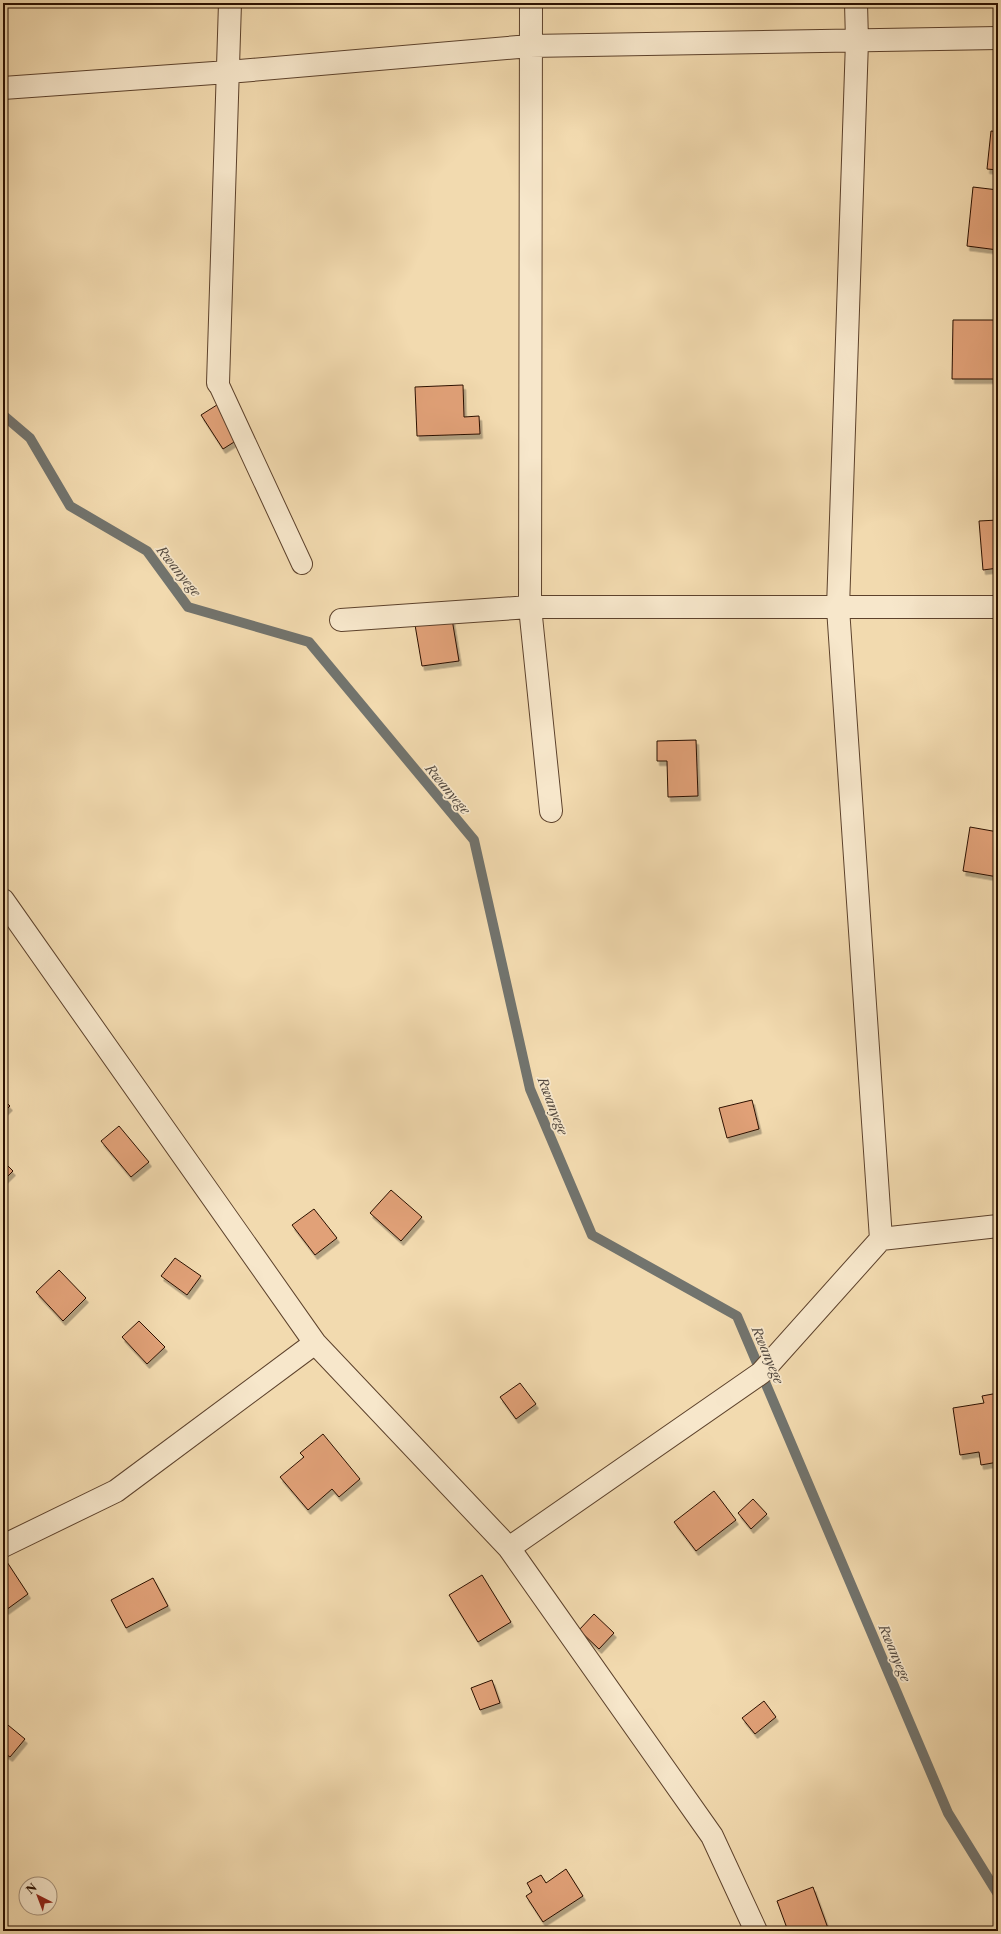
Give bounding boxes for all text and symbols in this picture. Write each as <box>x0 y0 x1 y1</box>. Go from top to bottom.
water label: Rwanyege <box>153 542 205 600</box>
water label: Rwanyege <box>422 760 474 818</box>
water label: Rwanyege <box>534 1074 572 1138</box>
water label: Rwanyege <box>748 1323 788 1387</box>
water label: Rwanyege <box>875 1621 915 1685</box>
north arrow <box>18 1876 58 1916</box>
text: N <box>23 1880 40 1897</box>

